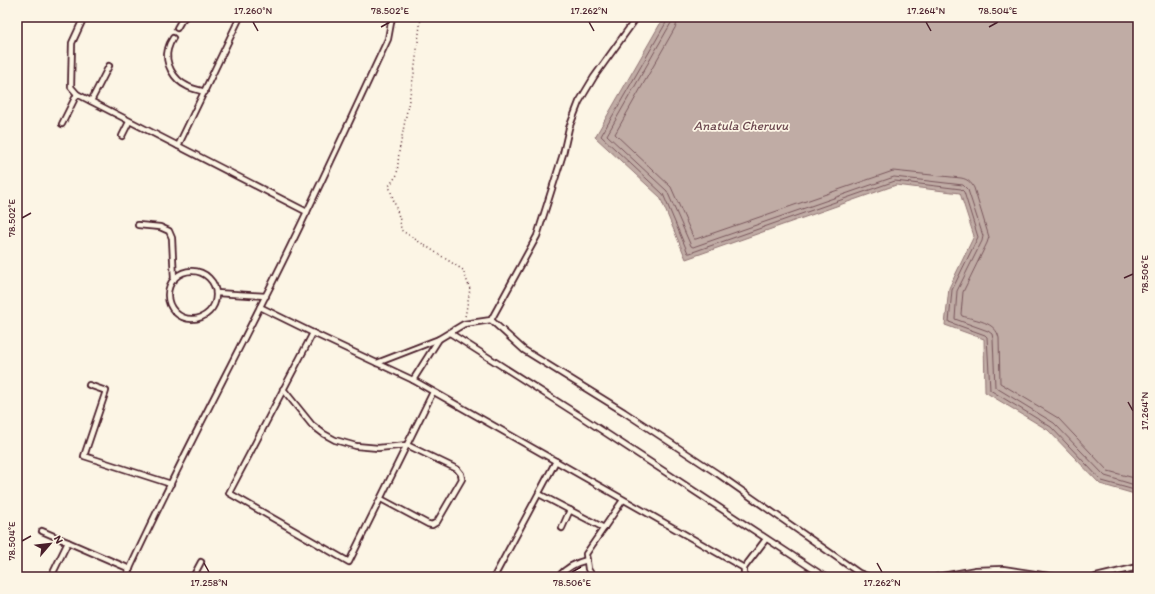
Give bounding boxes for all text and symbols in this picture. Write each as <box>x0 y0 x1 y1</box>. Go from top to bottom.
text: 17.260°N <box>234 4 272 17</box>
text: 78.502°E <box>371 4 409 17</box>
text: 17.262°N <box>570 4 608 17</box>
text: 17.264°N <box>907 4 945 17</box>
text: 78.504°E <box>979 4 1018 17</box>
water label: Anatula Cheruvu <box>694 118 789 133</box>
text: 78.502°E <box>5 199 18 237</box>
text: 78.506°E <box>1138 254 1151 293</box>
text: 17.264°N <box>1138 392 1151 430</box>
text: 78.504°E <box>5 521 18 560</box>
north arrow <box>30 524 70 564</box>
text: N <box>51 533 66 546</box>
text: 17.258°N <box>190 576 228 589</box>
text: 78.506°E <box>553 576 592 589</box>
text: 17.262°N <box>863 576 901 589</box>

